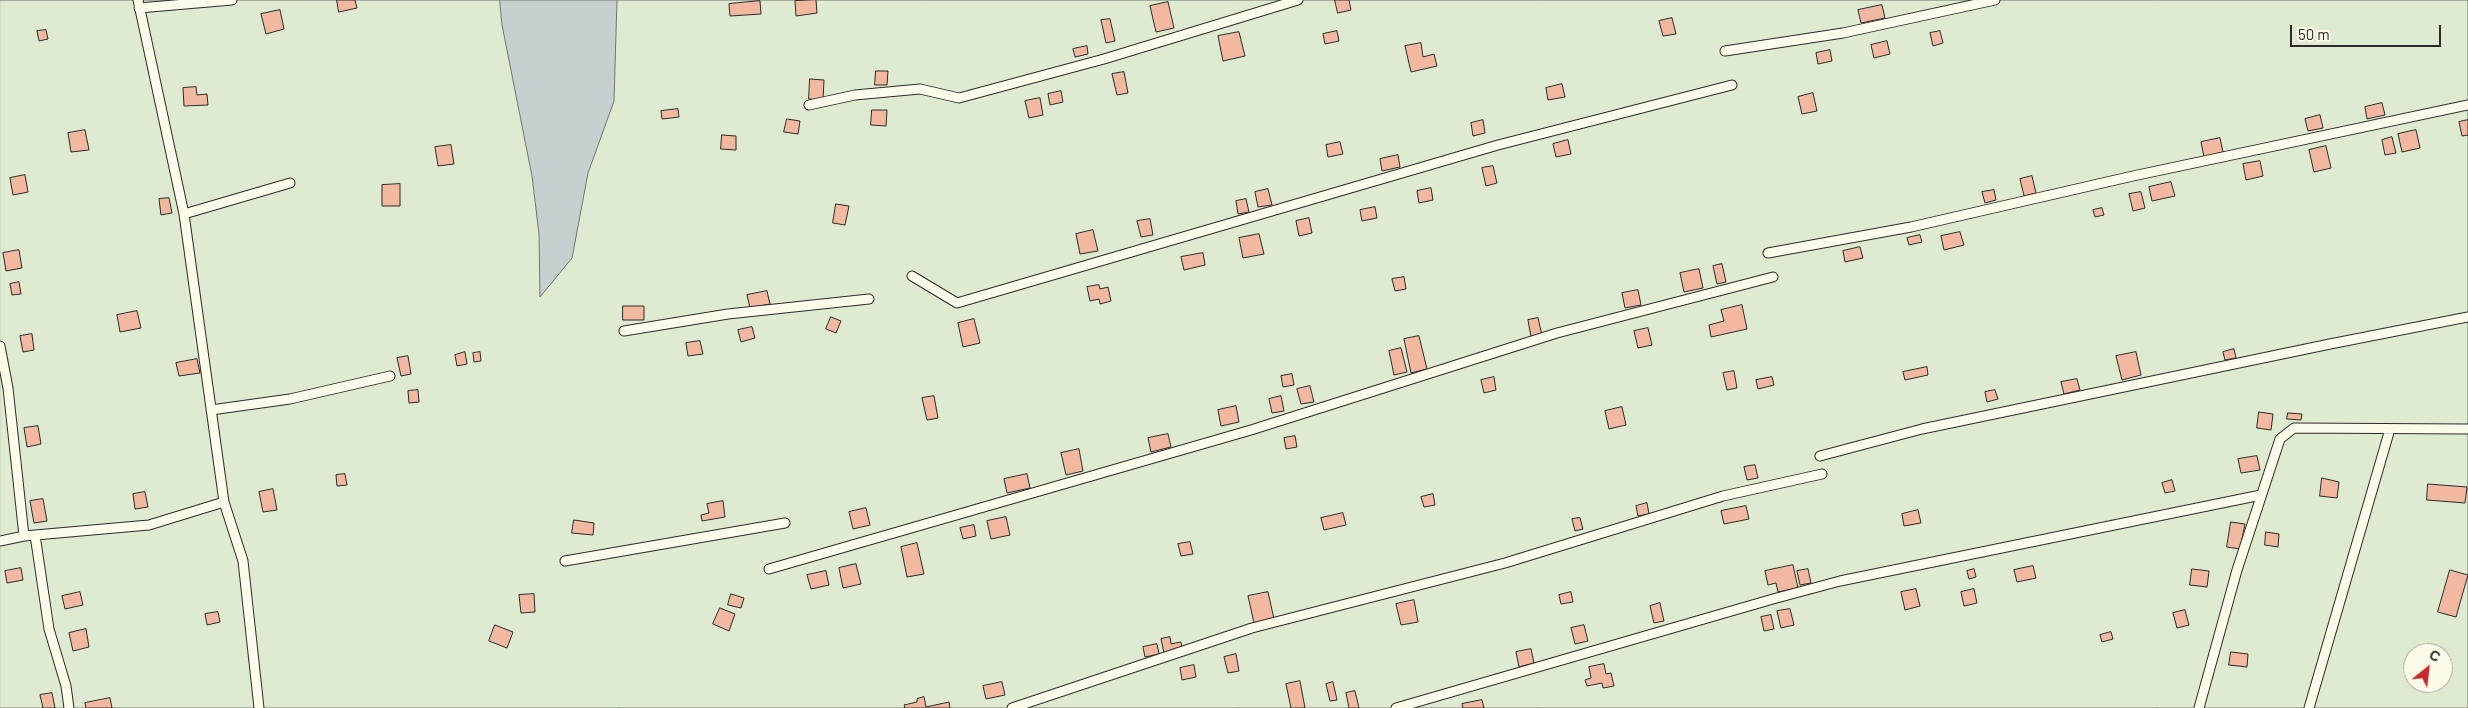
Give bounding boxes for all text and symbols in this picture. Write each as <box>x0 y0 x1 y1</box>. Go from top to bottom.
scale bar <box>2293 15 2444 47</box>
text: 50 m <box>2298 25 2330 43</box>
north arrow <box>2403 643 2453 693</box>
text: С <box>2426 645 2444 665</box>

